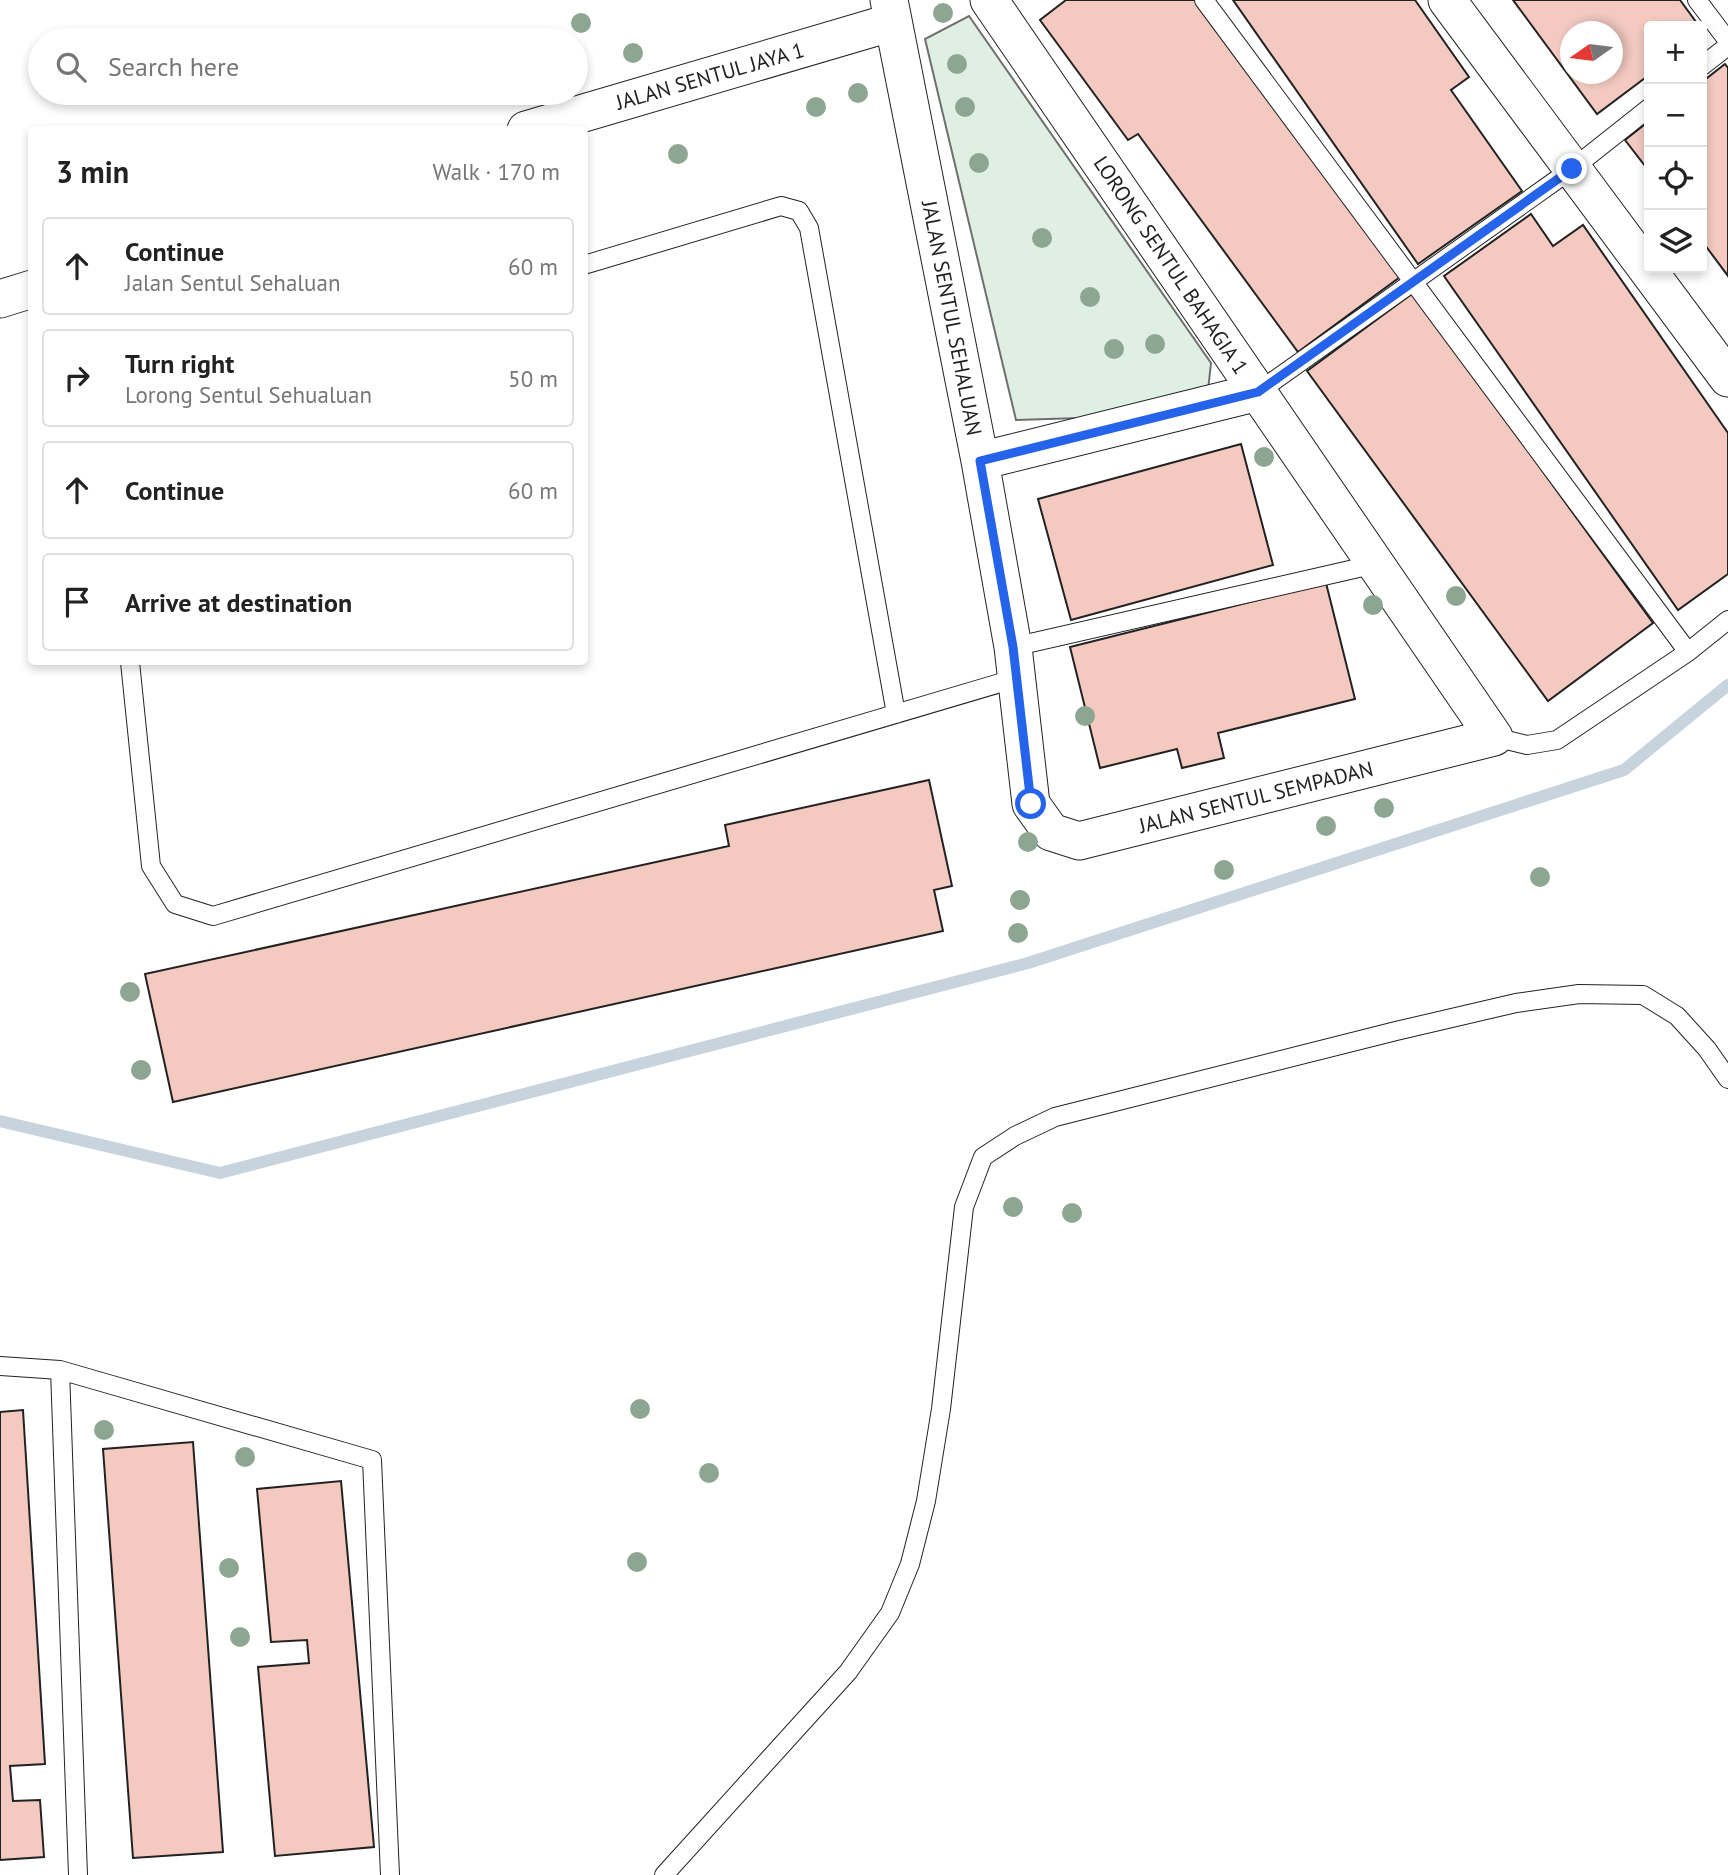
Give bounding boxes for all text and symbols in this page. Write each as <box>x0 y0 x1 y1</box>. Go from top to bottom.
north arrow <box>1560 21 1623 84</box>
map controls <box>1644 21 1707 273</box>
button: + <box>1644 21 1707 84</box>
search box <box>28 28 588 105</box>
street label: JALAN SENTUL JAYA 1 <box>612 36 807 116</box>
icon: search <box>52 48 90 86</box>
text: Search here <box>108 50 239 83</box>
button: − <box>1644 84 1707 147</box>
button: locate <box>1644 147 1707 210</box>
street label: LORONG SENTUL BAHAGIA 1 <box>1088 151 1254 379</box>
text: 3 min <box>56 152 129 191</box>
route end <box>1556 153 1587 184</box>
text: Walk · 170 m <box>433 157 560 186</box>
street label: JALAN SENTUL SEHALUAN <box>916 197 988 438</box>
button: layers <box>1644 210 1707 273</box>
text: Continue <box>125 235 224 268</box>
icon: ahead <box>58 247 96 285</box>
text: 60 m <box>508 252 558 281</box>
text: Jalan Sentul Sehaluan <box>125 268 340 297</box>
text: Turn right <box>125 347 234 380</box>
icon: right <box>58 359 96 397</box>
text: 50 m <box>508 364 558 393</box>
text: Lorong Sentul Sehualuan <box>125 380 372 409</box>
icon: ahead <box>58 471 96 509</box>
text: Continue <box>125 474 224 507</box>
text: 60 m <box>508 476 558 505</box>
icon: arrive <box>58 583 96 621</box>
text: Arrive at destination <box>125 586 352 619</box>
street label: JALAN SENTUL SEMPADAN <box>1135 755 1376 839</box>
route start <box>1015 788 1046 819</box>

